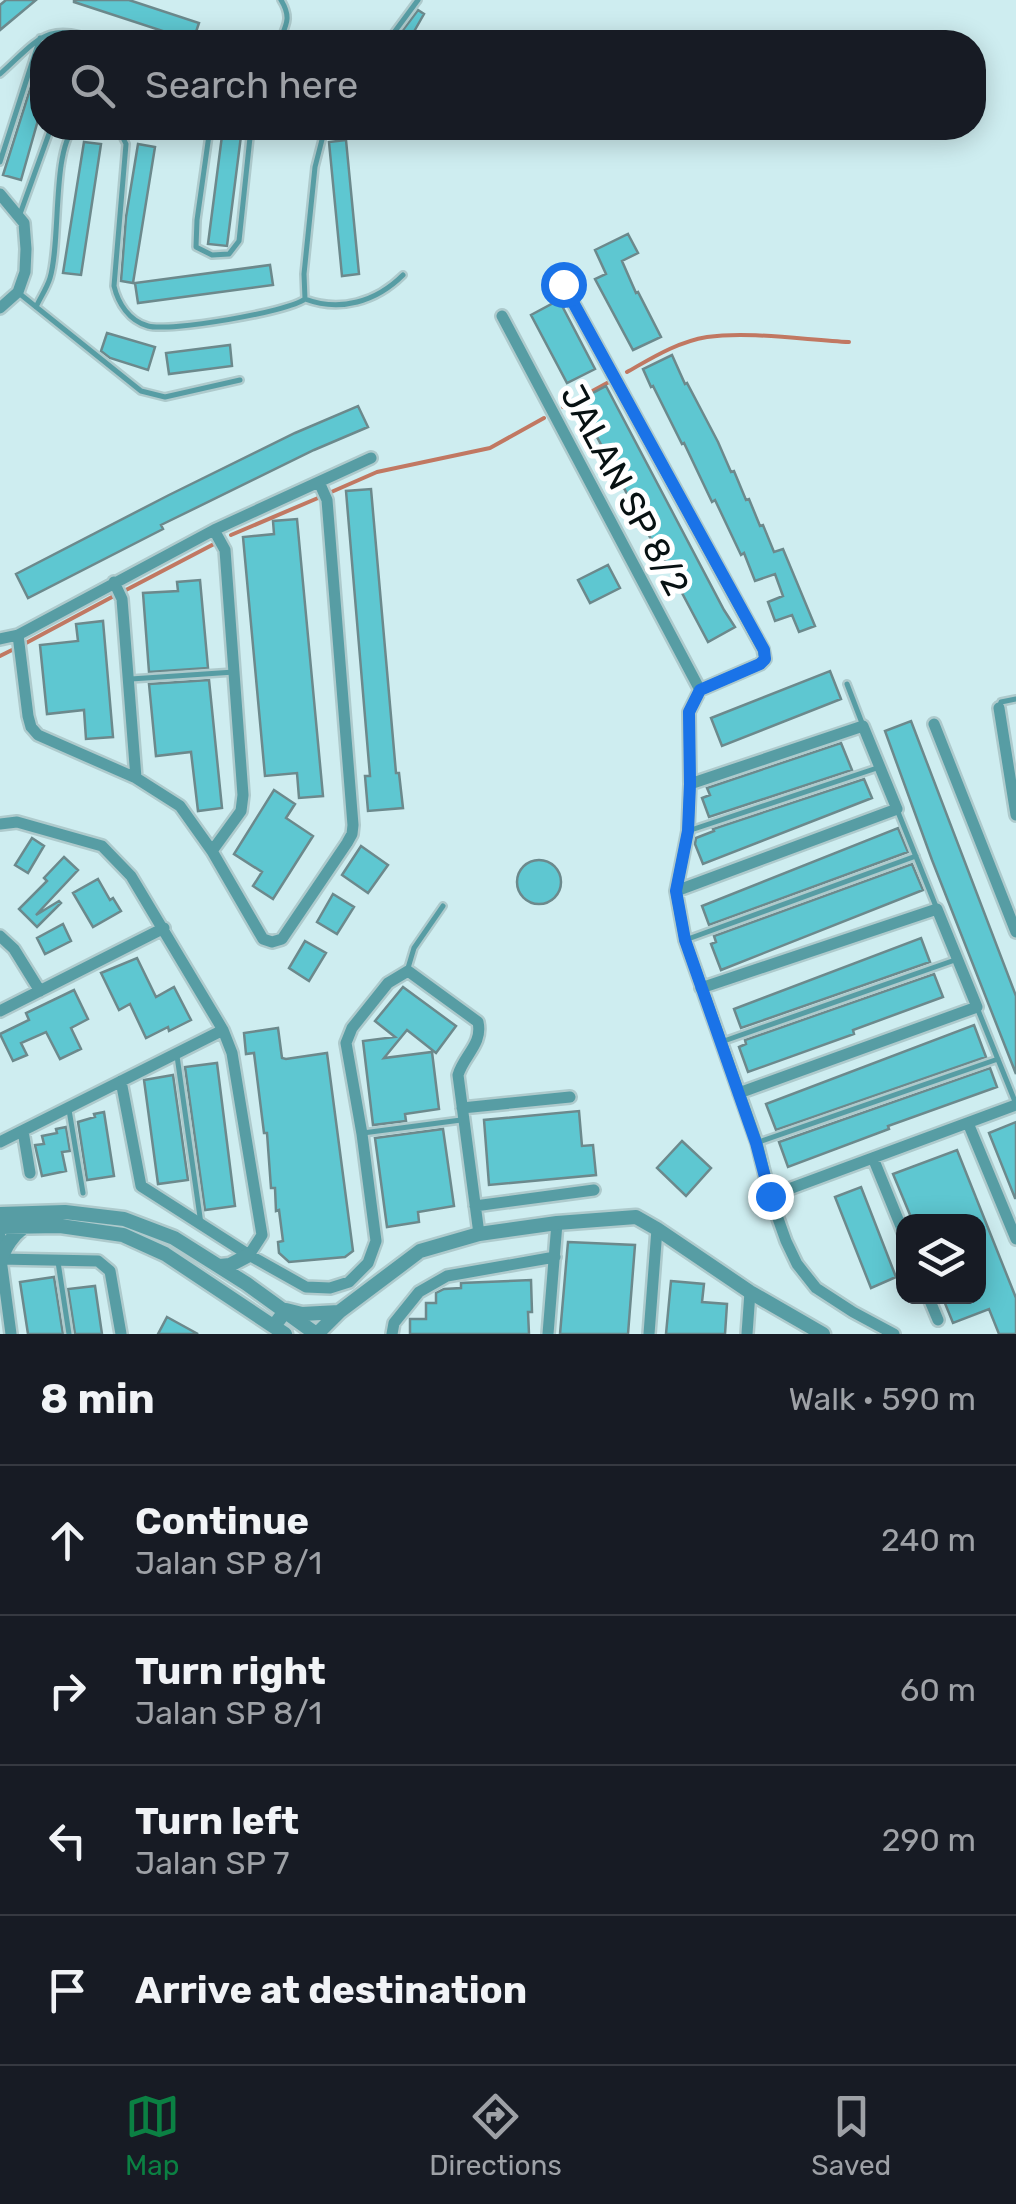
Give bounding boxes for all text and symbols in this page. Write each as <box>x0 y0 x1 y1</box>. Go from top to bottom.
search box <box>30 30 986 140</box>
icon: search <box>65 58 120 113</box>
text: Search here <box>145 62 358 108</box>
route start <box>541 262 587 308</box>
street label: JALAN SP 8/2 <box>552 378 698 602</box>
route end <box>748 1174 794 1220</box>
map controls <box>896 1214 986 1304</box>
button: layers <box>896 1214 986 1304</box>
text: 8 min <box>40 1374 155 1424</box>
text: Walk · 590 m <box>789 1380 976 1418</box>
text: Continue <box>135 1498 309 1544</box>
icon: ahead <box>40 1513 95 1568</box>
text: 240 m <box>881 1521 976 1559</box>
text: Jalan SP 8/1 <box>135 1544 322 1582</box>
text: Turn right <box>135 1648 326 1694</box>
icon: right <box>40 1663 95 1718</box>
text: 60 m <box>900 1671 976 1709</box>
text: Jalan SP 8/1 <box>135 1694 322 1732</box>
text: Turn left <box>135 1798 299 1844</box>
icon: left <box>40 1813 95 1868</box>
text: 290 m <box>882 1821 976 1859</box>
text: Jalan SP 7 <box>135 1844 289 1882</box>
icon: arrive <box>40 1963 95 2018</box>
text: Arrive at destination <box>135 1967 527 2013</box>
tab: Map <box>125 2089 180 2182</box>
tab: Directions <box>429 2089 562 2182</box>
tab: Saved <box>811 2089 891 2182</box>

